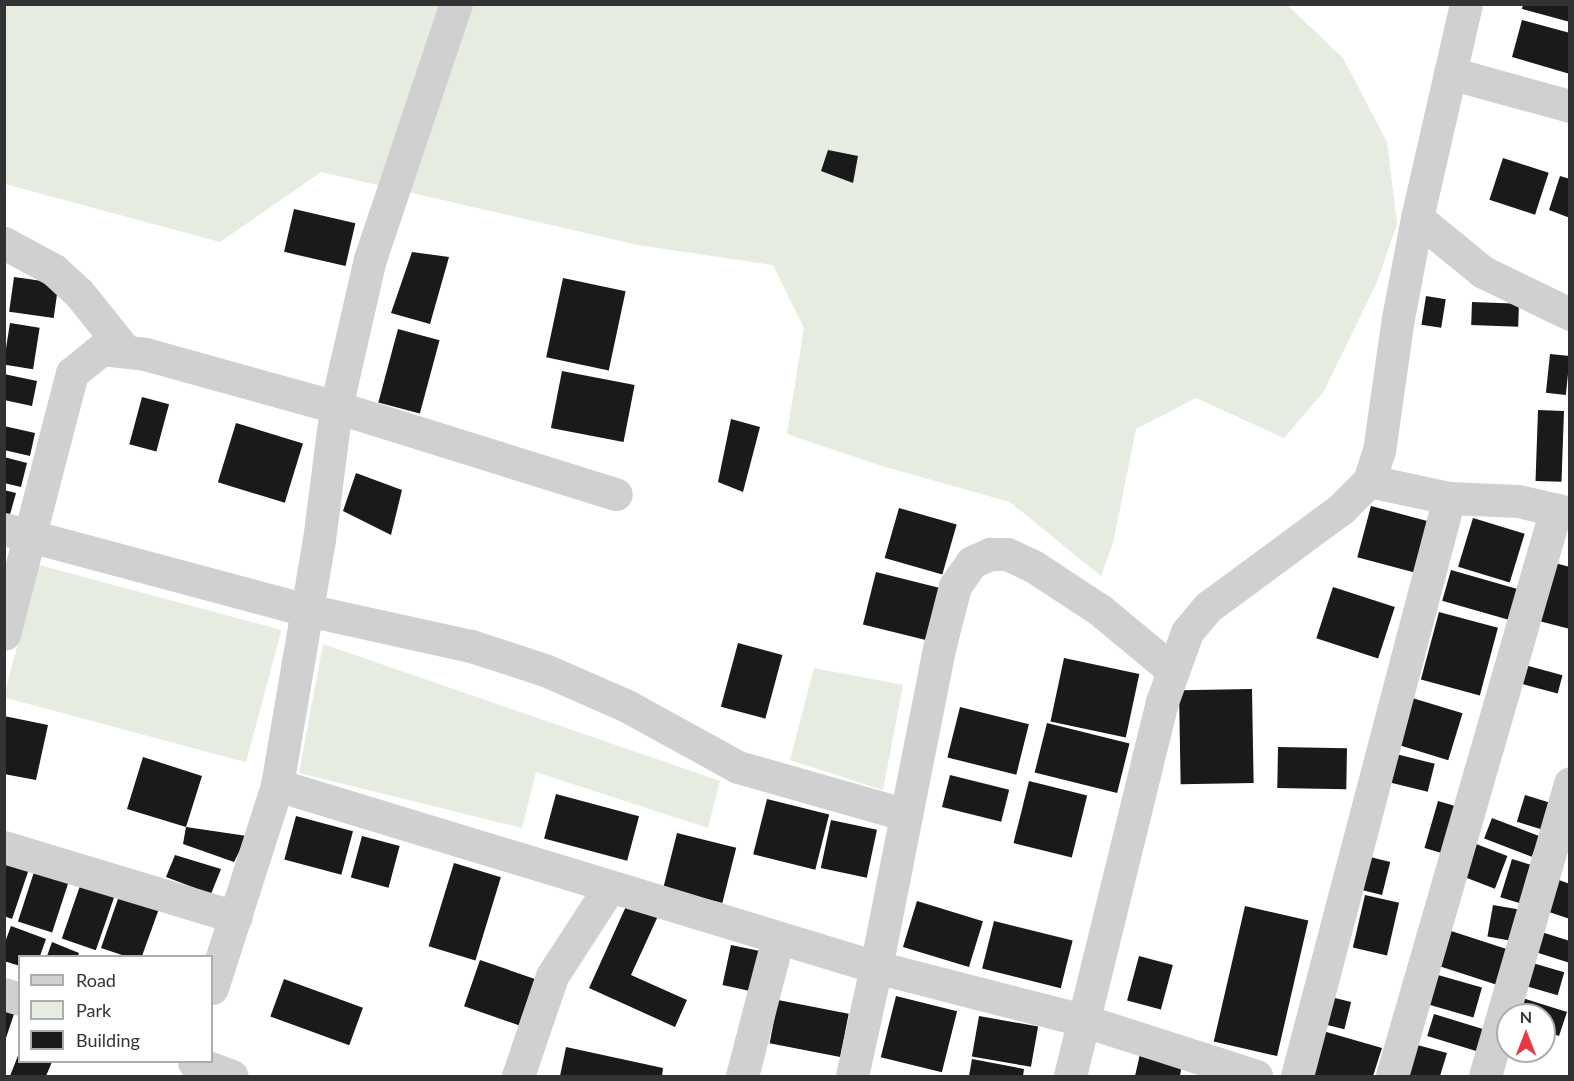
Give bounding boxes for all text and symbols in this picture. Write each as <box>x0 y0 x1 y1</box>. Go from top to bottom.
legend <box>18 955 213 1063</box>
text: Road <box>76 969 116 991</box>
text: Park <box>76 999 111 1021</box>
north arrow <box>1496 1003 1556 1063</box>
text: N <box>1520 1007 1532 1026</box>
text: Building <box>76 1029 140 1051</box>

